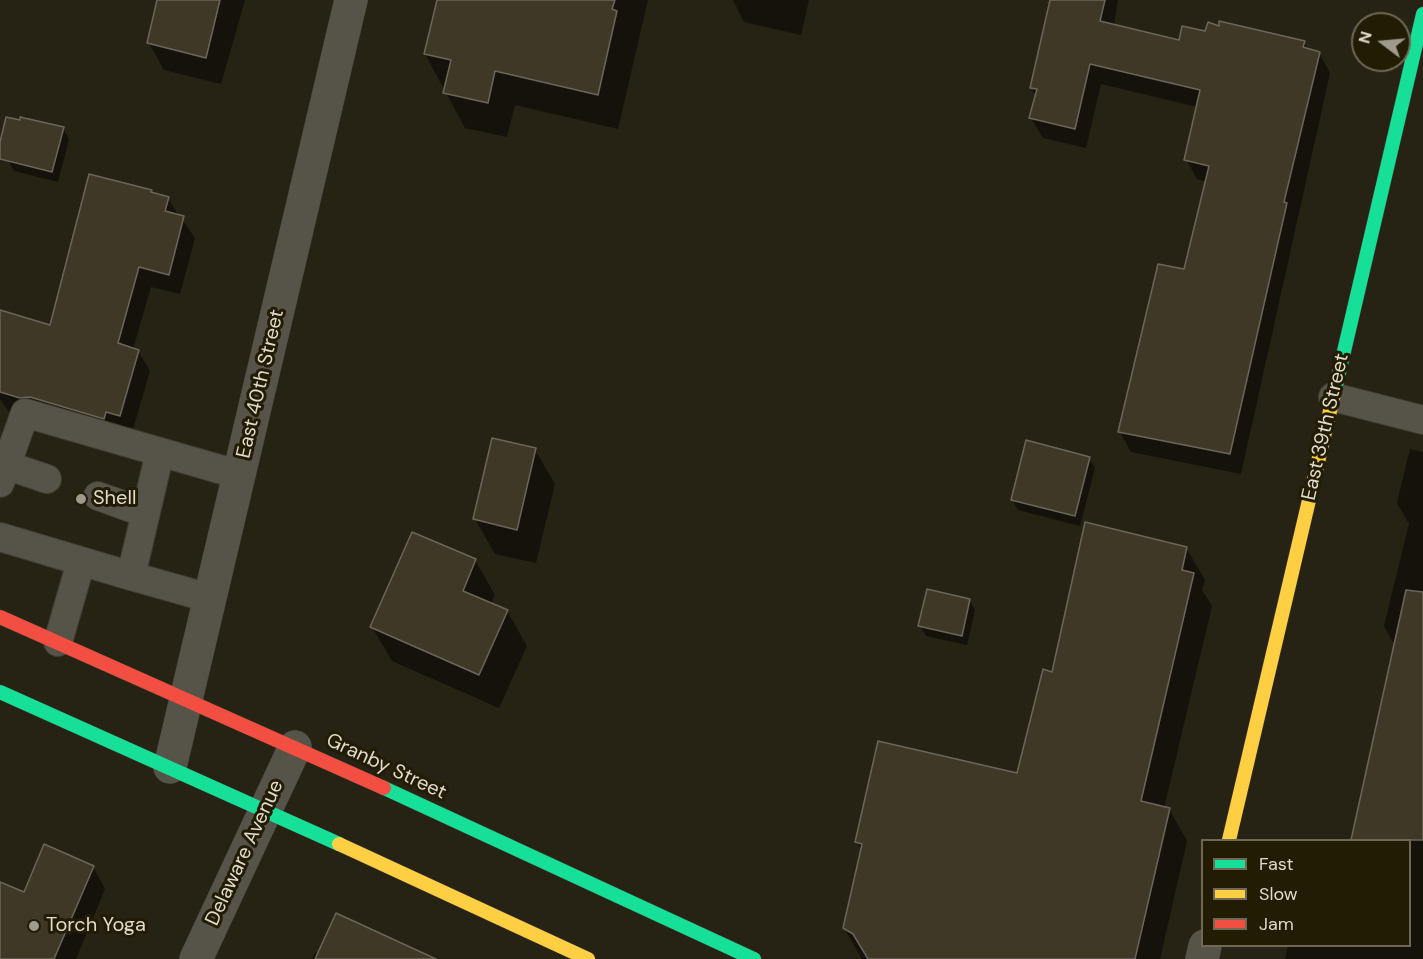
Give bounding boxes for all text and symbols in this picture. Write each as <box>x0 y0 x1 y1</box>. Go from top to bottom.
north arrow <box>1351 12 1411 72</box>
text: N <box>1353 29 1377 46</box>
street label: East 40th Street <box>232 307 290 461</box>
street label: East 39th Street <box>1297 351 1355 503</box>
place label: Shell <box>93 487 136 511</box>
marker: Shell <box>74 492 88 506</box>
street label: Granby Street <box>322 729 450 805</box>
street label: Delaware Avenue <box>201 776 289 930</box>
legend <box>1201 839 1411 947</box>
text: Fast <box>1259 852 1294 876</box>
text: Slow <box>1259 882 1298 906</box>
text: Jam <box>1259 912 1294 936</box>
place label: Torch Yoga <box>46 914 146 938</box>
marker: Torch Yoga <box>27 919 41 933</box>

